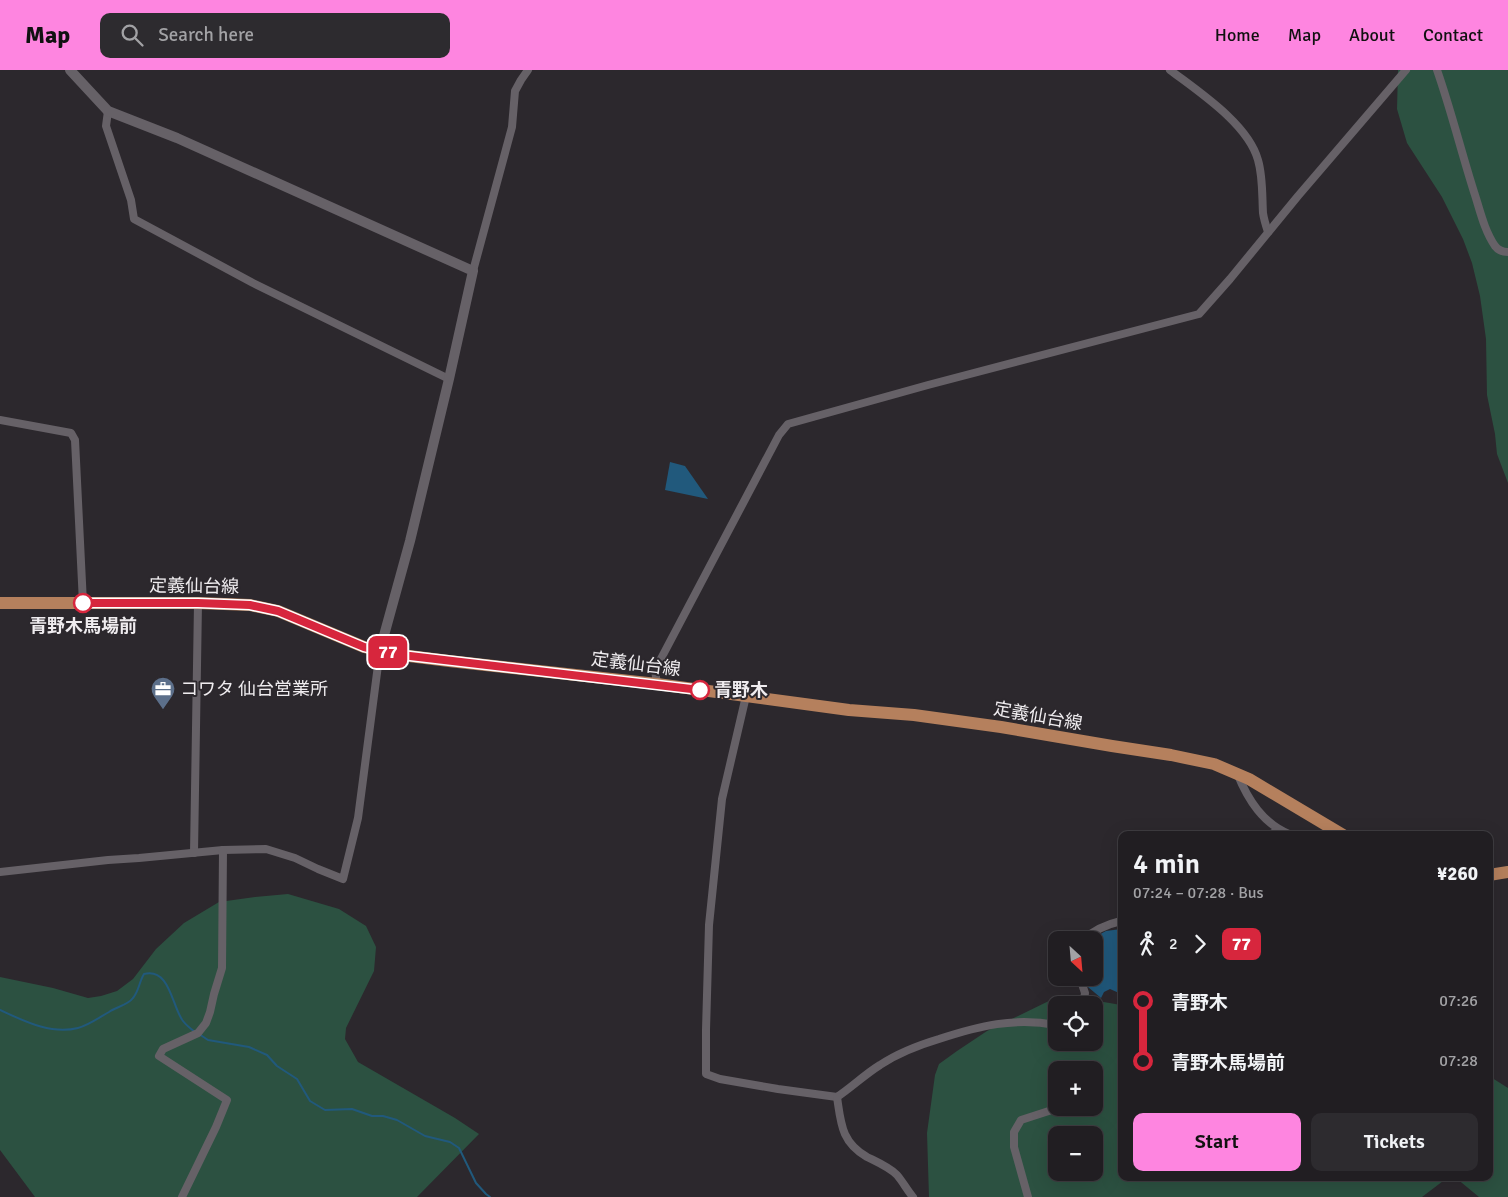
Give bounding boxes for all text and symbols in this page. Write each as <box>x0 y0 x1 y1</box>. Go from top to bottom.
search box <box>100 13 450 58</box>
text: Map <box>25 20 70 50</box>
icon: search <box>118 21 146 49</box>
text: Search here <box>158 23 254 47</box>
text: Home <box>1215 24 1260 46</box>
text: Map <box>1288 24 1321 46</box>
text: About <box>1349 24 1395 46</box>
text: Contact <box>1423 24 1483 46</box>
street label: 定義仙台線 <box>149 574 239 598</box>
marker: 青野木馬場前 <box>73 593 93 613</box>
place label: 青野木馬場前 <box>29 615 137 637</box>
line badge: 77 <box>366 636 410 668</box>
text: 77 <box>378 641 398 663</box>
street label: 定義仙台線 <box>590 648 682 680</box>
office icon: コワタ 仙台営業所 <box>150 676 176 710</box>
place label: コワタ 仙台営業所 <box>180 678 328 700</box>
place label: 青野木 <box>714 679 768 701</box>
marker: 青野木 <box>690 680 710 700</box>
street label: 定義仙台線 <box>992 697 1084 735</box>
text: 4 min <box>1133 847 1200 881</box>
text: ¥260 <box>1437 862 1478 886</box>
text: 07:24 – 07:28 · Bus <box>1133 883 1264 903</box>
icon: walk <box>1133 930 1161 958</box>
icon: forward <box>1186 930 1214 958</box>
north arrow <box>1048 931 1102 986</box>
map controls <box>1048 931 1103 1181</box>
text: 77 <box>1232 933 1251 955</box>
text: 2 <box>1169 934 1178 954</box>
text: 青野木 <box>1171 991 1228 1015</box>
text: 07:26 <box>1439 991 1478 1011</box>
button: locate <box>1048 996 1103 1051</box>
text: 青野木馬場前 <box>1171 1051 1285 1075</box>
text: 07:28 <box>1439 1051 1478 1071</box>
button: + <box>1048 1061 1103 1116</box>
button: Start <box>1133 1113 1301 1171</box>
button: Tickets <box>1311 1113 1478 1171</box>
button: − <box>1048 1126 1103 1181</box>

